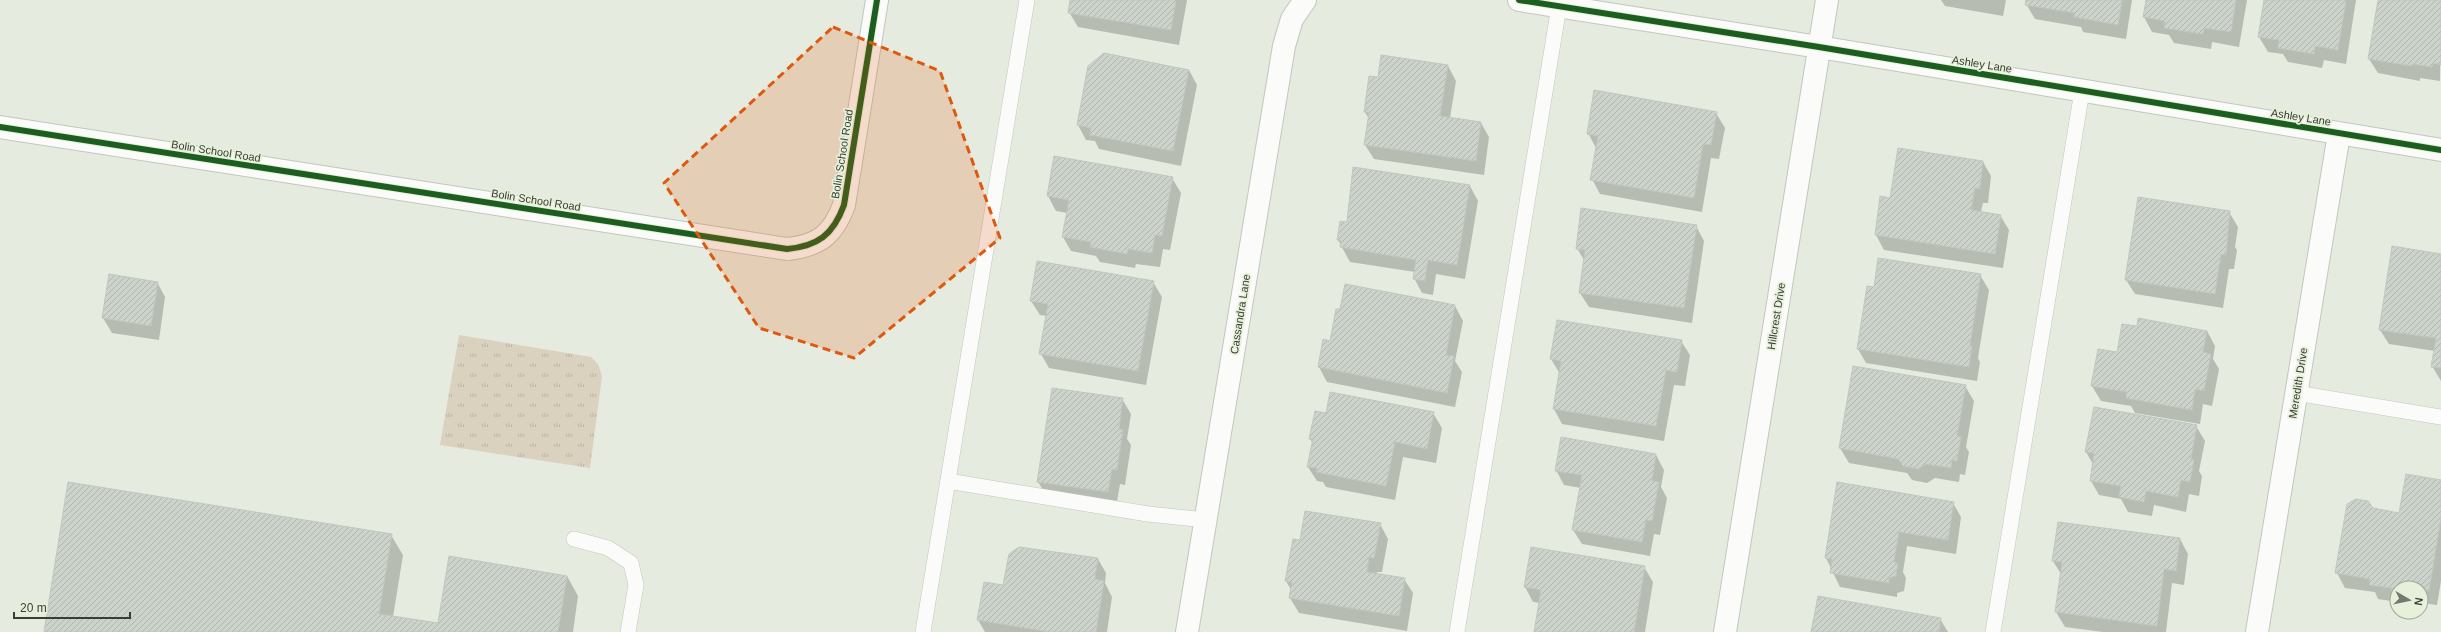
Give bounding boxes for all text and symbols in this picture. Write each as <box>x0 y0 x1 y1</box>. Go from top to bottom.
street label: Ashley Lane <box>1951 53 2013 75</box>
street label: Ashley Lane <box>2270 106 2332 128</box>
street label: Bolin School Road <box>829 108 855 200</box>
street label: Bolin School Road <box>170 138 262 164</box>
street label: Bolin School Road <box>490 187 582 213</box>
street label: Cassandra Lane <box>1228 273 1252 355</box>
street label: Hillcrest Drive <box>1765 282 1787 350</box>
street label: Meredith Drive <box>2286 347 2310 419</box>
north arrow <box>2389 580 2429 620</box>
scale bar <box>14 594 130 620</box>
text: N <box>2412 597 2425 606</box>
text: 20 m <box>20 601 47 615</box>

